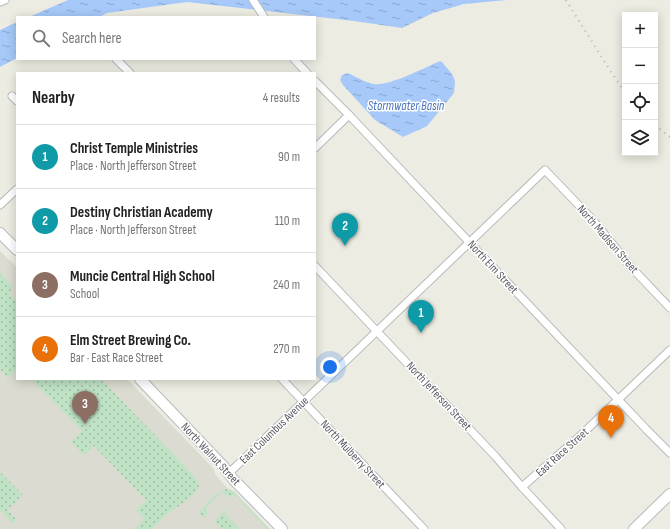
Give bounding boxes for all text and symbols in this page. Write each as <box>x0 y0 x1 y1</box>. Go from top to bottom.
map controls <box>622 12 658 156</box>
button: + <box>622 12 658 48</box>
search box <box>16 16 316 60</box>
icon: search <box>30 27 52 49</box>
text: Search here <box>62 29 122 48</box>
button: − <box>622 48 658 84</box>
button: locate <box>622 84 658 120</box>
text: Nearby <box>32 88 75 108</box>
text: 4 results <box>263 90 300 106</box>
water label: Stormwater Basin <box>368 98 445 114</box>
button: layers <box>622 120 658 156</box>
text: Christ Temple Ministries <box>70 139 198 158</box>
text: 1 <box>42 149 48 165</box>
text: 90 m <box>278 149 300 165</box>
text: Place · North Jefferson Street <box>70 158 196 174</box>
street label: North Madison Street <box>574 202 642 277</box>
text: Destiny Christian Academy <box>70 203 213 222</box>
text: 2 <box>42 213 48 229</box>
text: 110 m <box>275 213 300 229</box>
pin: 2 <box>332 213 358 246</box>
text: Place · North Jefferson Street <box>70 222 196 238</box>
street label: North Elm Street <box>464 238 521 297</box>
text: Muncie Central High School <box>70 267 215 286</box>
text: 3 <box>42 277 48 293</box>
text: 240 m <box>273 277 300 293</box>
text: School <box>70 286 100 302</box>
pin: 1 <box>408 300 434 333</box>
text: Elm Street Brewing Co. <box>70 331 191 350</box>
text: 4 <box>42 341 48 357</box>
text: 270 m <box>273 341 300 357</box>
text: Bar · East Race Street <box>70 350 163 366</box>
your location <box>320 357 340 377</box>
street label: North Jefferson Street <box>403 359 475 434</box>
pin: 3 <box>72 391 98 424</box>
street label: East Columbus Avenue <box>237 393 312 467</box>
pin: 4 <box>598 405 624 438</box>
street label: North Mulberry Street <box>317 417 388 492</box>
street label: North Walnut Street <box>178 420 244 489</box>
street label: East Race Street <box>533 424 592 480</box>

